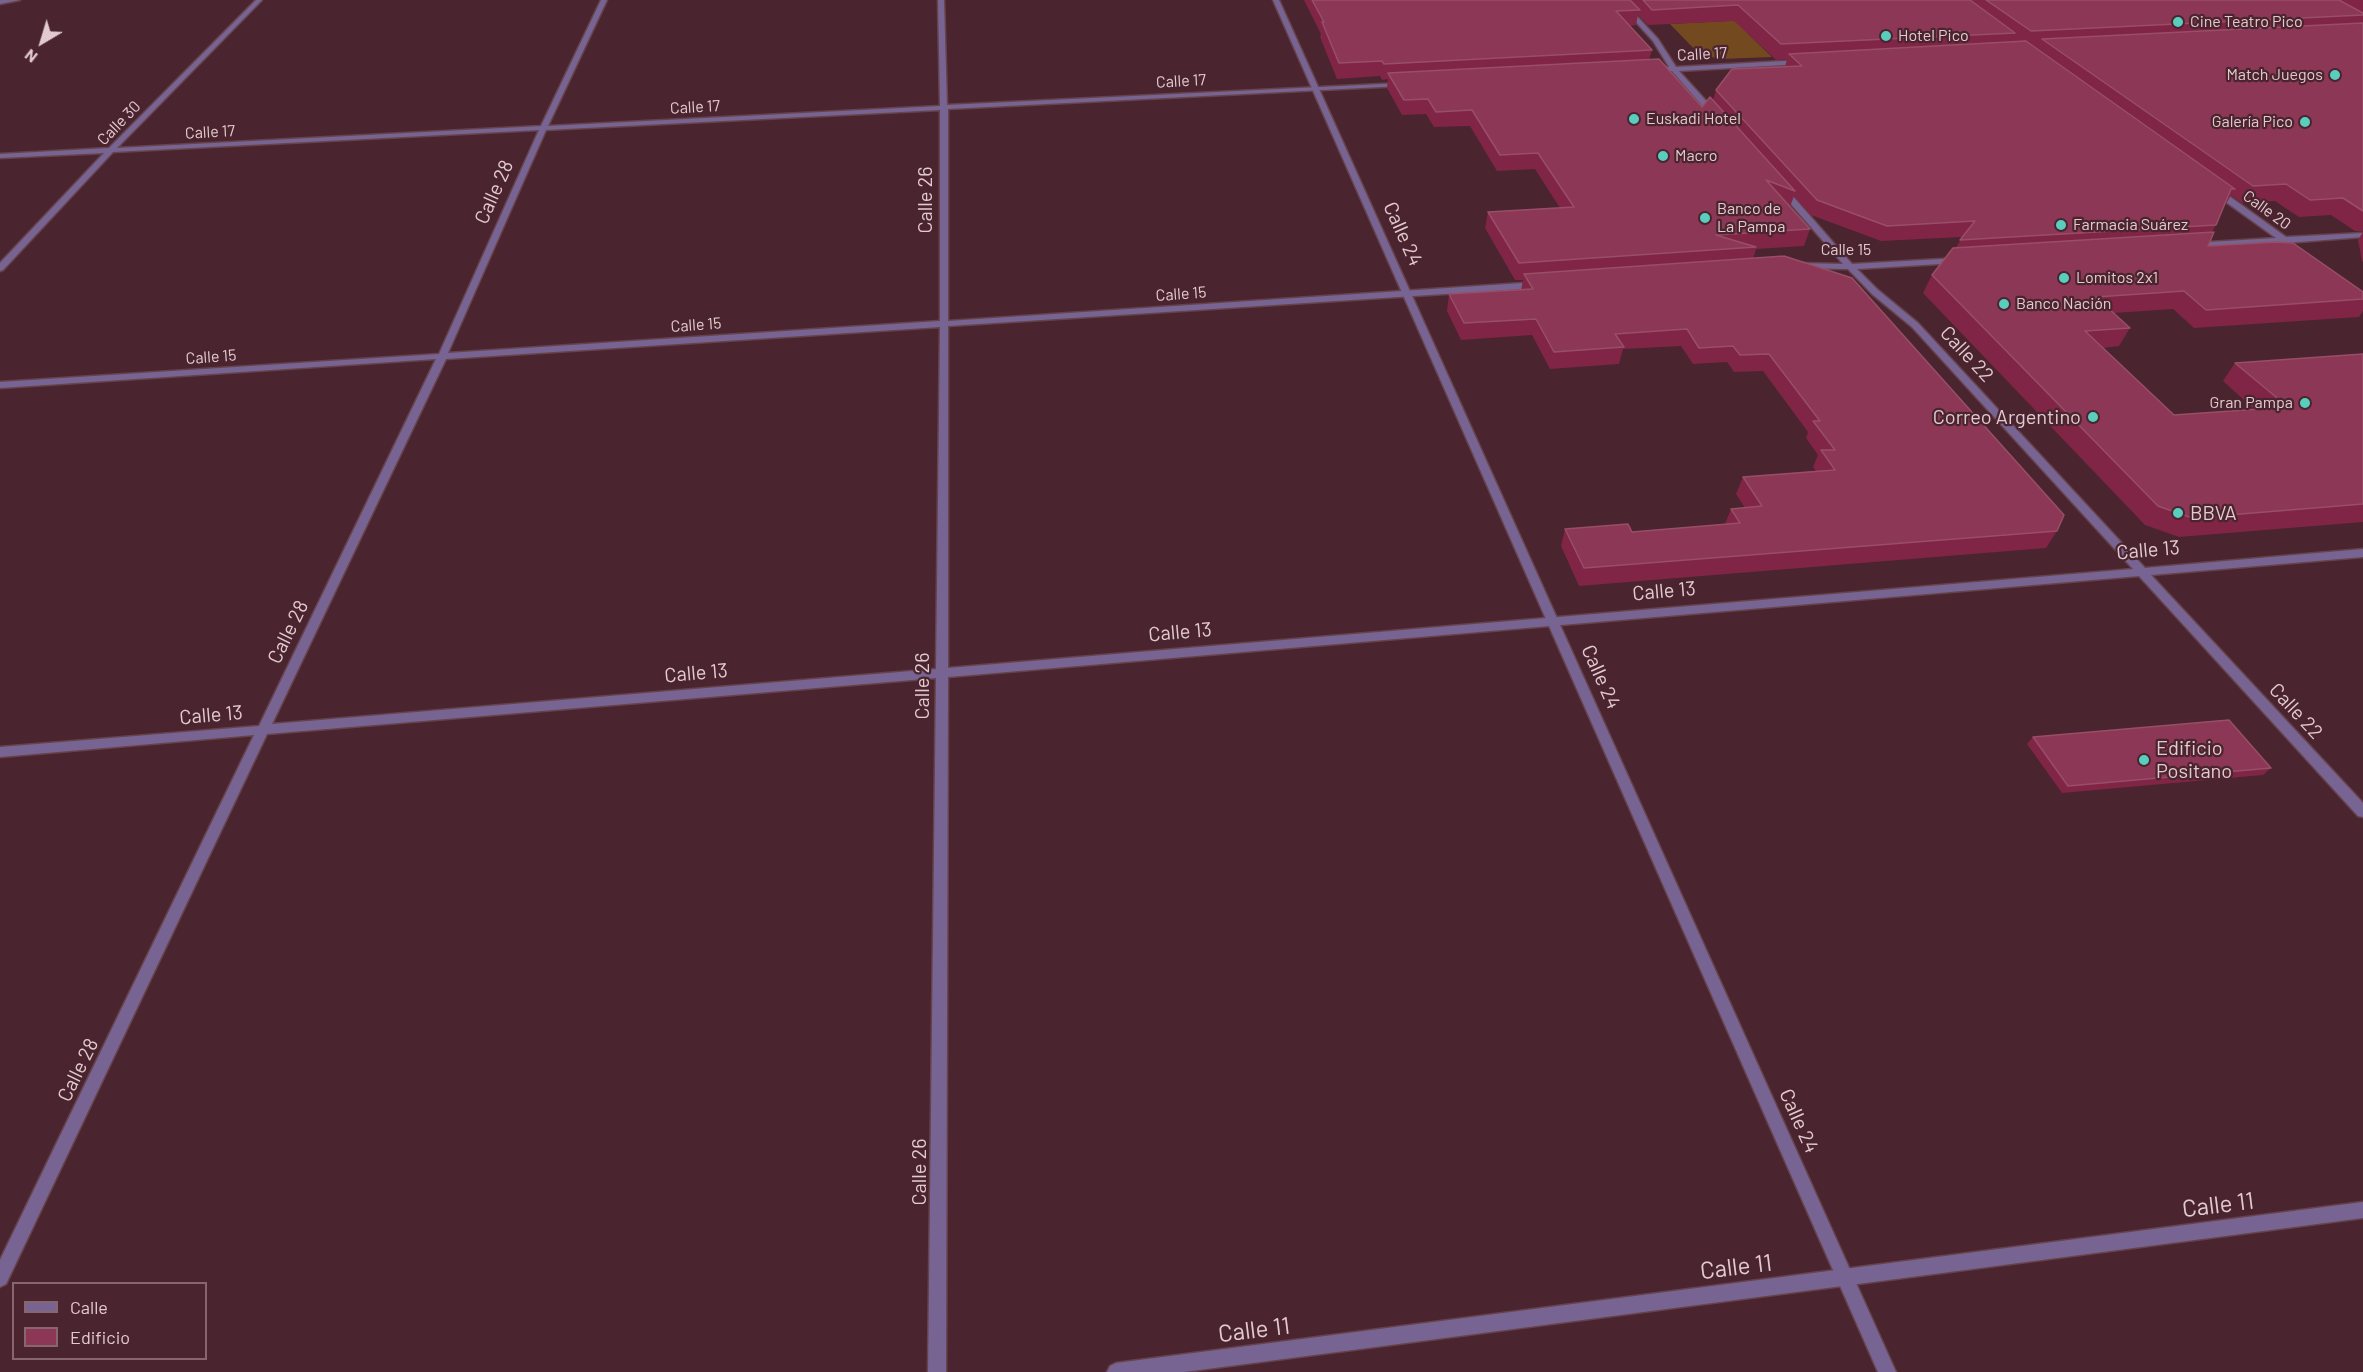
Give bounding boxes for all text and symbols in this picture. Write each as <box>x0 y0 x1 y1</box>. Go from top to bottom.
north arrow <box>12 12 72 72</box>
place label: Cine Teatro Pico <box>2190 12 2303 32</box>
marker: Cine Teatro Pico <box>2171 15 2185 29</box>
place label: Hotel Pico <box>1898 26 1969 46</box>
marker: Hotel Pico <box>1879 29 1893 43</box>
street label: Calle 17 <box>1677 43 1727 65</box>
text: N <box>21 46 41 67</box>
place label: Match Juegos <box>2226 65 2323 85</box>
marker: Match Juegos <box>2328 68 2342 82</box>
street label: Calle 17 <box>1156 70 1206 92</box>
street label: Calle 17 <box>670 96 720 118</box>
street label: Calle 30 <box>93 97 145 149</box>
place label: Euskadi Hotel <box>1646 109 1741 129</box>
marker: Euskadi Hotel <box>1627 112 1641 126</box>
place label: Galería Pico <box>2212 112 2293 132</box>
marker: Galería Pico <box>2298 115 2312 129</box>
street label: Calle 17 <box>185 121 235 143</box>
place label: Macro <box>1675 146 1717 166</box>
marker: Macro <box>1656 149 1670 163</box>
street label: Calle 28 <box>469 156 519 228</box>
street label: Calle 26 <box>913 166 937 234</box>
street label: Calle 20 <box>2239 186 2295 234</box>
street label: Calle 24 <box>1378 198 1428 270</box>
place label: Banco de La Pampa <box>1717 199 1785 237</box>
marker: Banco de La Pampa <box>1698 211 1712 225</box>
place label: Farmacia Suárez <box>2073 215 2188 235</box>
marker: Farmacia Suárez <box>2054 218 2068 232</box>
street label: Calle 15 <box>1821 240 1871 260</box>
place label: Lomitos 2x1 <box>2076 268 2158 288</box>
marker: Lomitos 2x1 <box>2057 271 2071 285</box>
street label: Calle 15 <box>1155 283 1207 305</box>
place label: Banco Nación <box>2016 294 2111 314</box>
marker: Banco Nación <box>1997 297 2011 311</box>
street label: Calle 15 <box>670 314 722 336</box>
street label: Calle 22 <box>1935 321 1999 387</box>
street label: Calle 15 <box>185 346 237 368</box>
place label: Gran Pampa <box>2210 393 2293 413</box>
marker: Gran Pampa <box>2298 396 2312 410</box>
place label: Correo Argentino <box>1933 405 2081 429</box>
marker: Correo Argentino <box>2086 410 2100 424</box>
place label: BBVA <box>2190 501 2237 525</box>
marker: BBVA <box>2171 506 2185 520</box>
street label: Calle 13 <box>2115 535 2181 565</box>
street label: Calle 13 <box>1631 576 1697 606</box>
street label: Calle 28 <box>262 597 314 667</box>
street label: Calle 13 <box>1147 617 1213 647</box>
street label: Calle 24 <box>1576 641 1626 713</box>
street label: Calle 26 <box>910 652 934 720</box>
street label: Calle 13 <box>663 658 729 688</box>
street label: Calle 22 <box>2264 678 2328 744</box>
street label: Calle 13 <box>178 700 244 730</box>
place label: Edificio Positano <box>2156 736 2232 783</box>
marker: Edificio Positano <box>2137 753 2151 767</box>
street label: Calle 28 <box>52 1035 104 1105</box>
street label: Calle 24 <box>1774 1085 1824 1157</box>
street label: Calle 26 <box>907 1138 931 1206</box>
street label: Calle 11 <box>2180 1186 2256 1224</box>
street label: Calle 11 <box>1698 1248 1774 1286</box>
legend <box>12 1282 207 1360</box>
text: Calle <box>70 1296 108 1318</box>
street label: Calle 11 <box>1216 1311 1292 1349</box>
text: Edificio <box>70 1326 130 1348</box>

